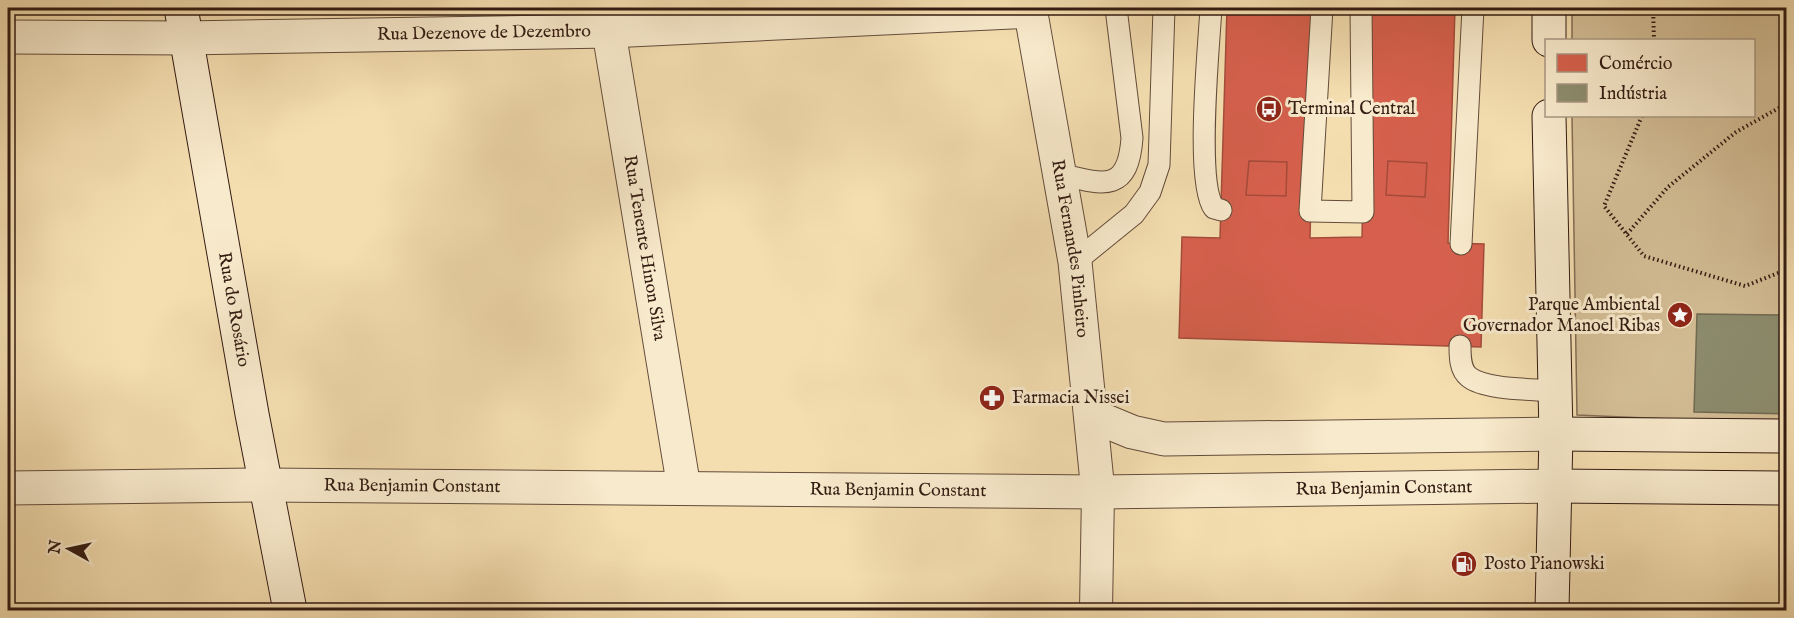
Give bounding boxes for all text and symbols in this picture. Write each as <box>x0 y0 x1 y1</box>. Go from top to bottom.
street label: Rua Dezenove de Dezembro <box>377 20 591 46</box>
legend <box>1545 39 1755 117</box>
text: Comércio <box>1599 53 1673 76</box>
text: Indústria <box>1599 83 1667 106</box>
bus stop icon: Terminal Central <box>1254 94 1284 124</box>
place label: Terminal Central <box>1288 98 1416 121</box>
street label: Rua Tenente Hinon Silva <box>618 153 671 343</box>
street label: Rua Fernandes Pinheiro <box>1046 158 1094 339</box>
street label: Rua do Rosário <box>212 250 255 369</box>
place label: Parque Ambiental Governador Manoel Ribas <box>1463 294 1660 338</box>
place icon: Parque Ambiental Governador Manoel Ribas <box>1665 300 1695 330</box>
pharmacy icon: Farmacia Nissei <box>977 383 1007 413</box>
place label: Farmacia Nissei <box>1012 387 1130 410</box>
street label: Rua Benjamin Constant <box>323 474 500 498</box>
street label: Rua Benjamin Constant <box>1295 476 1472 501</box>
street label: Rua Benjamin Constant <box>809 478 986 503</box>
north arrow <box>39 519 99 579</box>
text: N <box>45 539 67 556</box>
fuel station icon: Posto Pianowski <box>1449 549 1479 579</box>
place label: Posto Pianowski <box>1484 553 1605 576</box>

